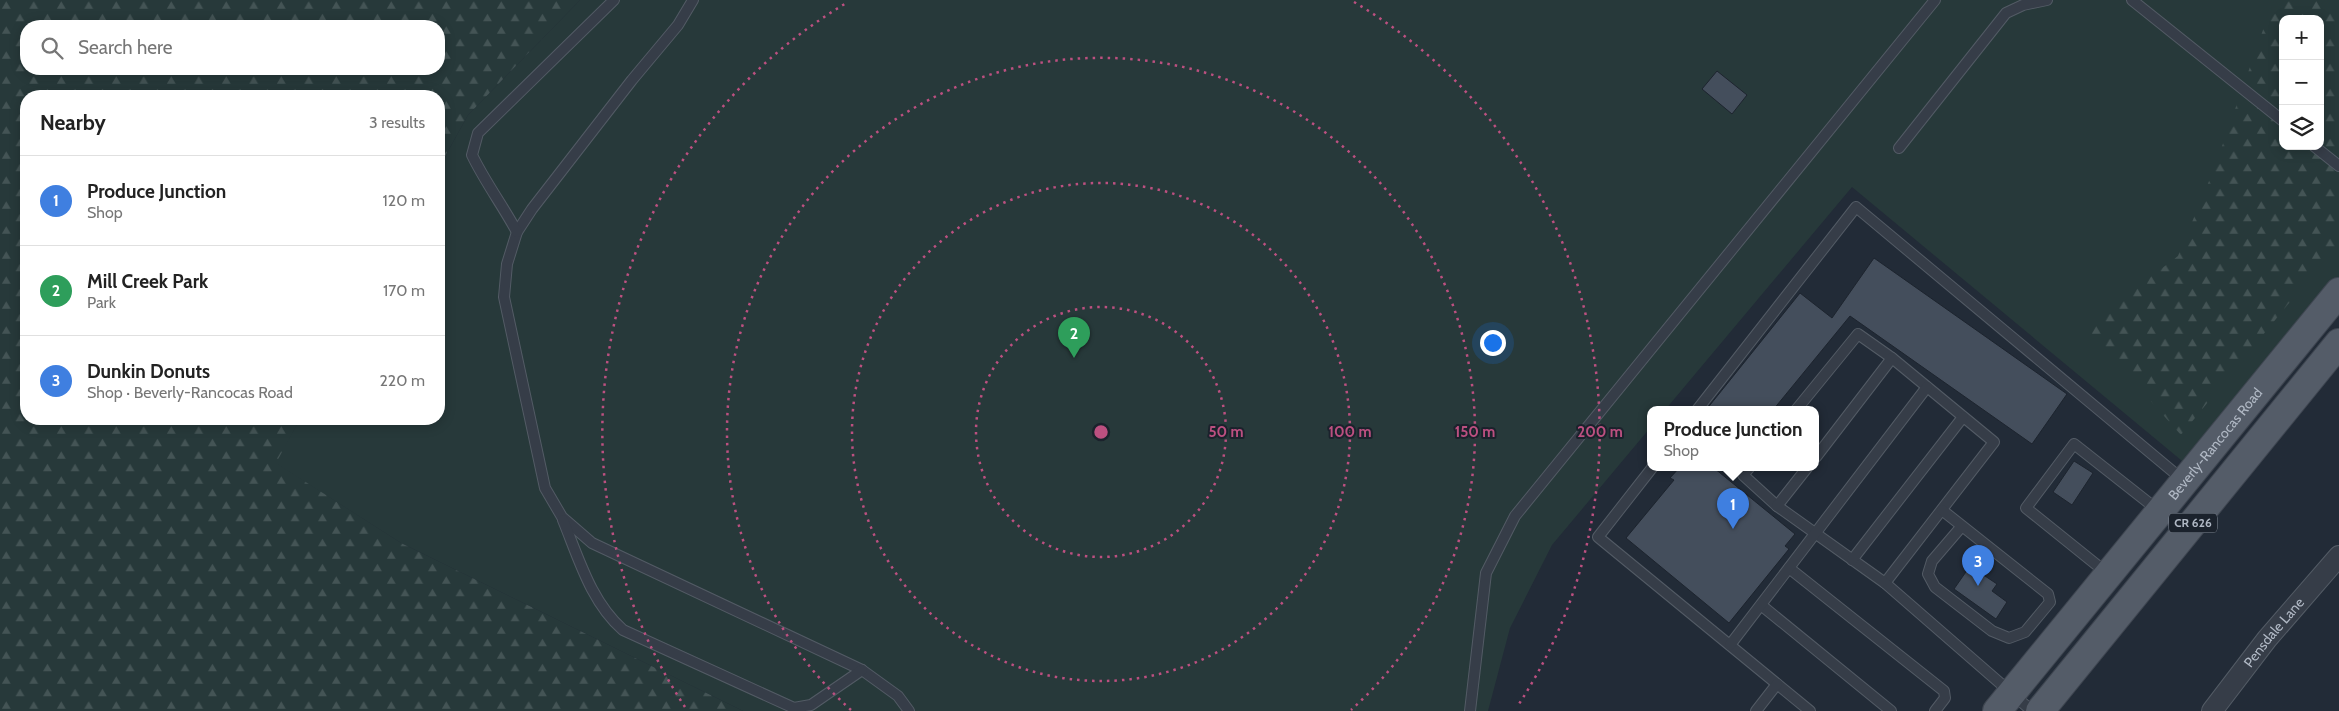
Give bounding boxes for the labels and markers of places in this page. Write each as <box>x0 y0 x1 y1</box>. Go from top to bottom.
pin: 2 <box>1058 317 1090 358</box>
centre of rings <box>1092 423 1110 441</box>
pin: 1 <box>1717 488 1749 529</box>
pin: 3 <box>1962 545 1994 586</box>

